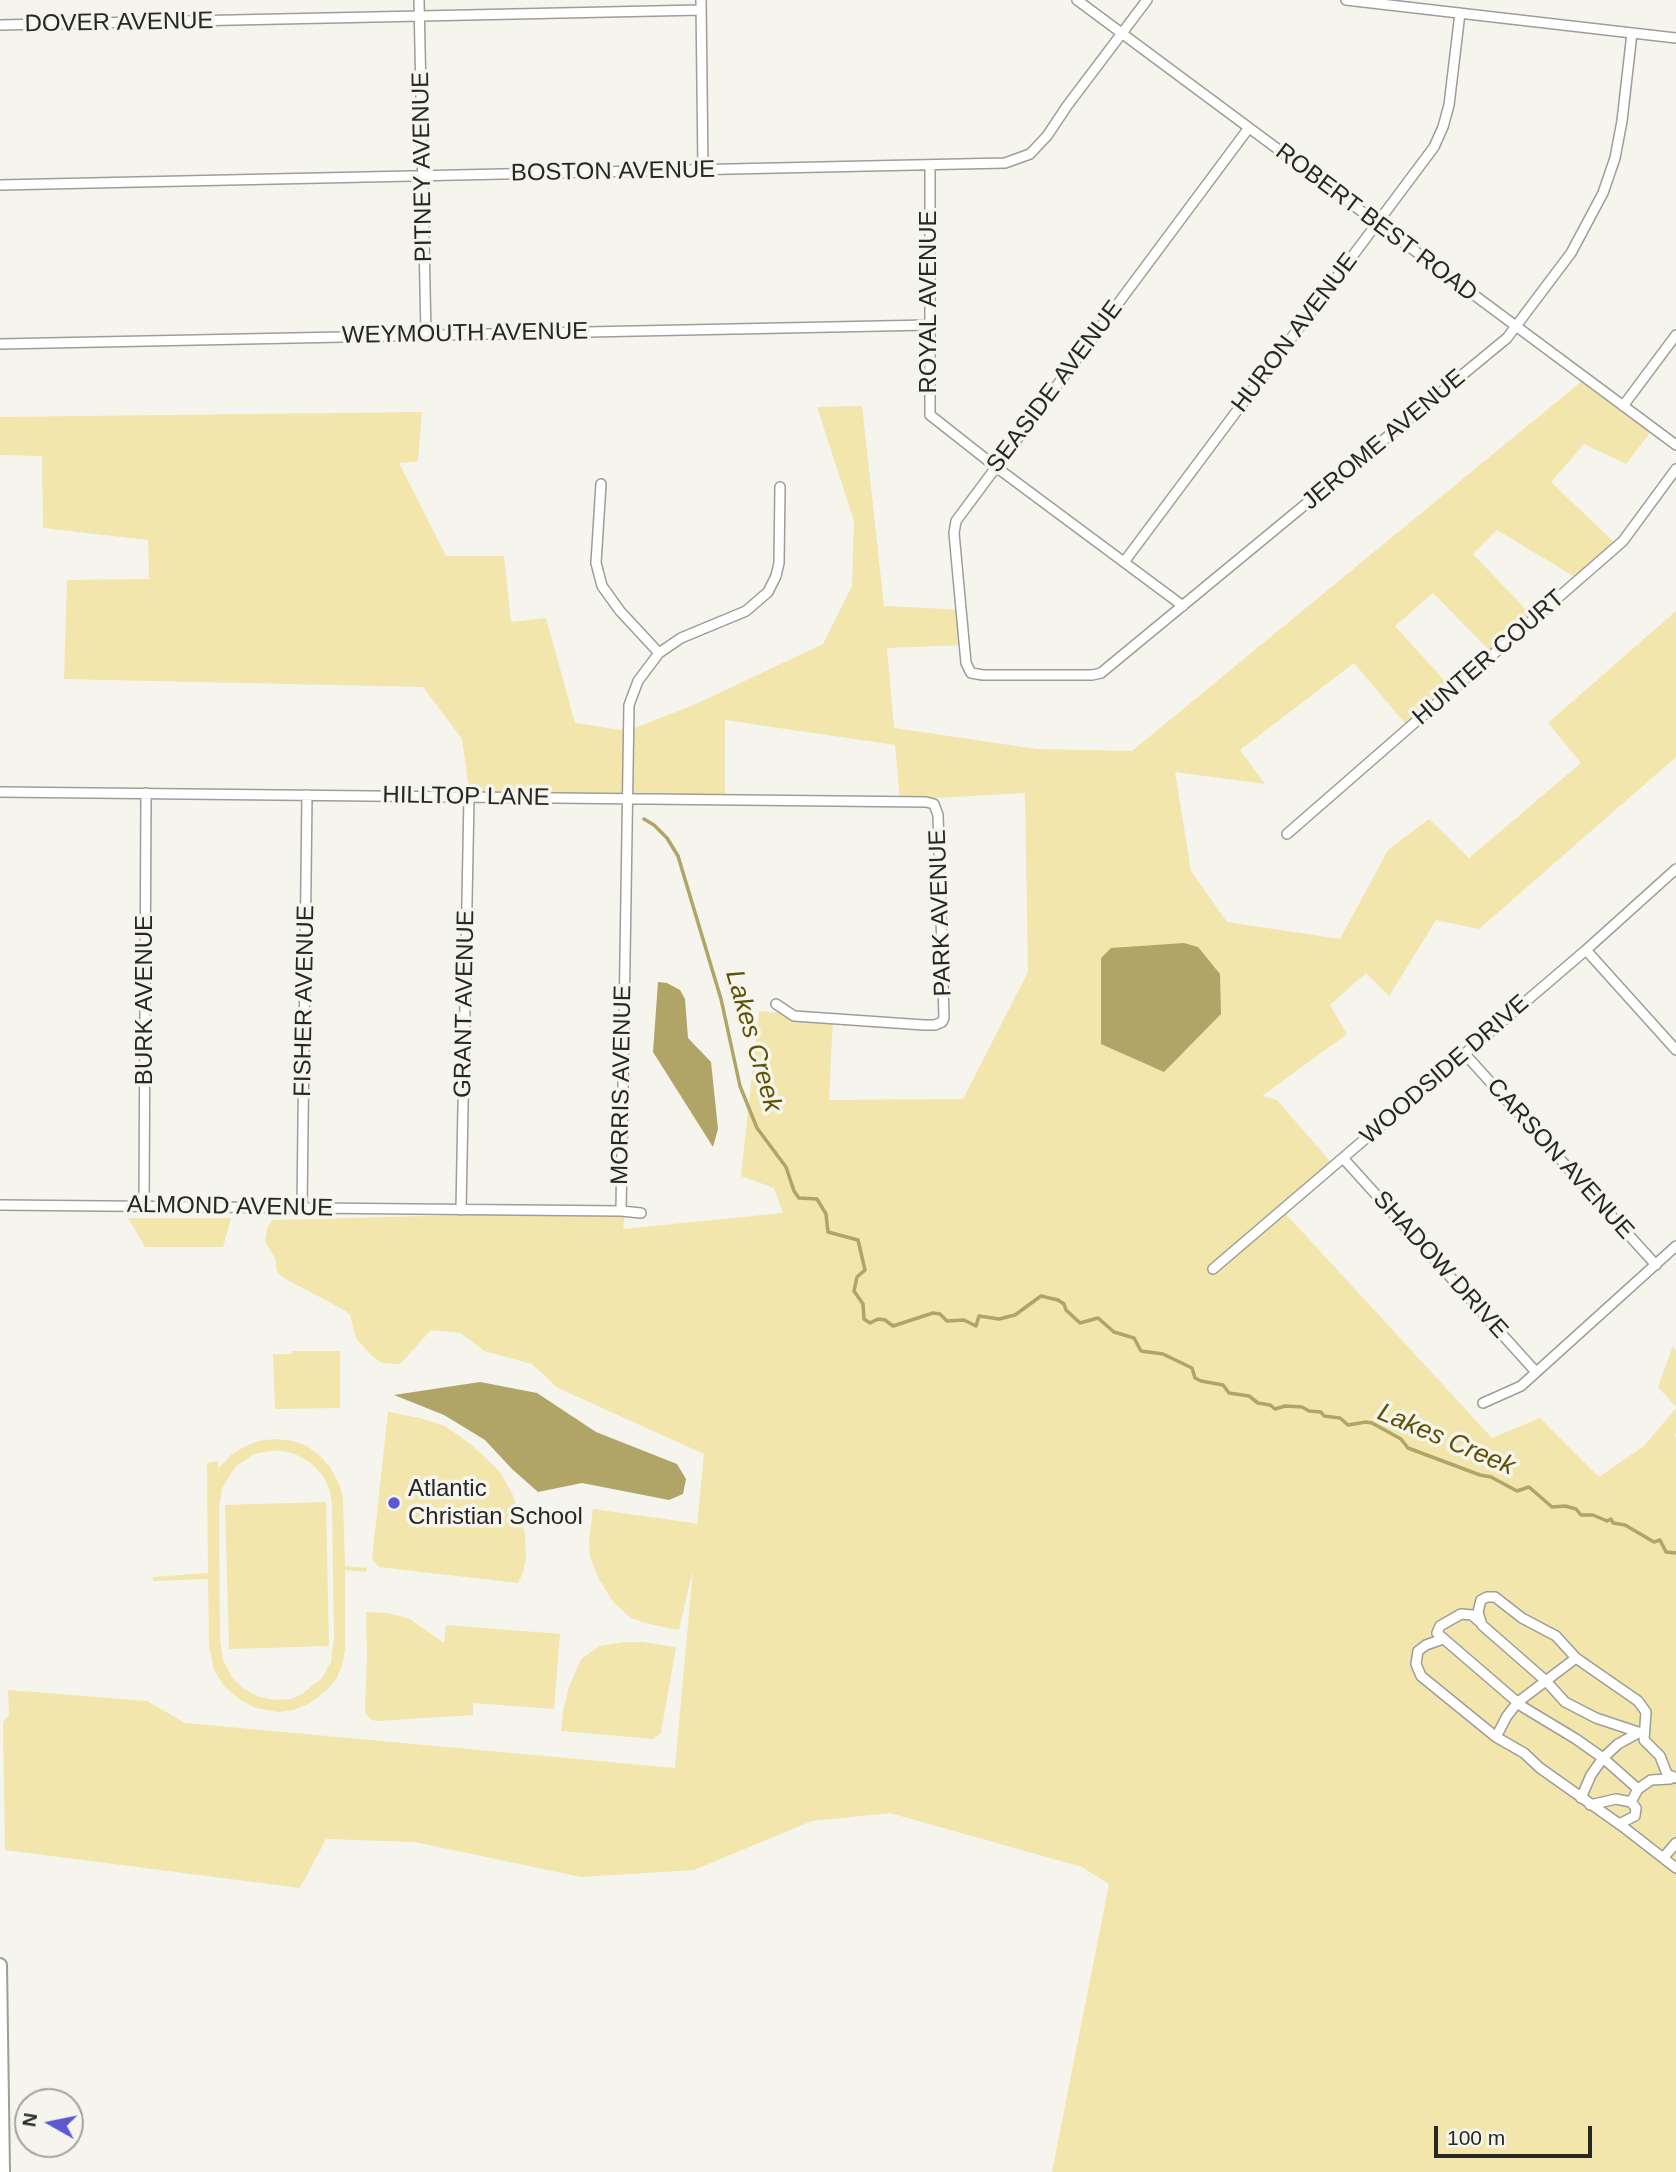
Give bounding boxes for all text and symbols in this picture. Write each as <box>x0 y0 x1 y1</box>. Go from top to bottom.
street label: DOVER AVENUE <box>24 7 214 39</box>
street label: PITNEY AVENUE <box>407 72 439 262</box>
street label: ROBERT BEST ROAD <box>1270 138 1482 308</box>
street label: BOSTON AVENUE <box>511 156 715 188</box>
street label: ROYAL AVENUE <box>915 210 943 394</box>
street label: HURON AVENUE <box>1226 248 1364 418</box>
street label: SEASIDE AVENUE <box>981 295 1129 479</box>
street label: WEYMOUTH AVENUE <box>342 317 588 351</box>
street label: JEROME AVENUE <box>1297 364 1471 516</box>
street label: HUNTER COURT <box>1407 584 1571 732</box>
street label: HILLTOP LANE <box>382 781 550 813</box>
street label: PARK AVENUE <box>924 829 958 997</box>
street label: FISHER AVENUE <box>289 905 321 1097</box>
street label: GRANT AVENUE <box>449 910 481 1098</box>
street label: BURK AVENUE <box>131 915 159 1085</box>
water label: Lakes Creek <box>718 967 788 1115</box>
street label: MORRIS AVENUE <box>606 985 638 1185</box>
street label: WOODSIDE DRIVE <box>1355 989 1535 1151</box>
street label: CARSON AVENUE <box>1480 1073 1640 1245</box>
street label: SHADOW DRIVE <box>1366 1186 1514 1344</box>
street label: ALMOND AVENUE <box>127 1191 333 1223</box>
water label: Lakes Creek <box>1373 1397 1519 1483</box>
place label: Atlantic Christian School <box>408 1475 583 1531</box>
marker: Atlantic Christian School <box>386 1495 402 1511</box>
north arrow <box>14 2088 84 2158</box>
text: N <box>18 2112 41 2128</box>
scale bar <box>1438 2112 1596 2156</box>
text: 100 m <box>1447 2126 1505 2149</box>

